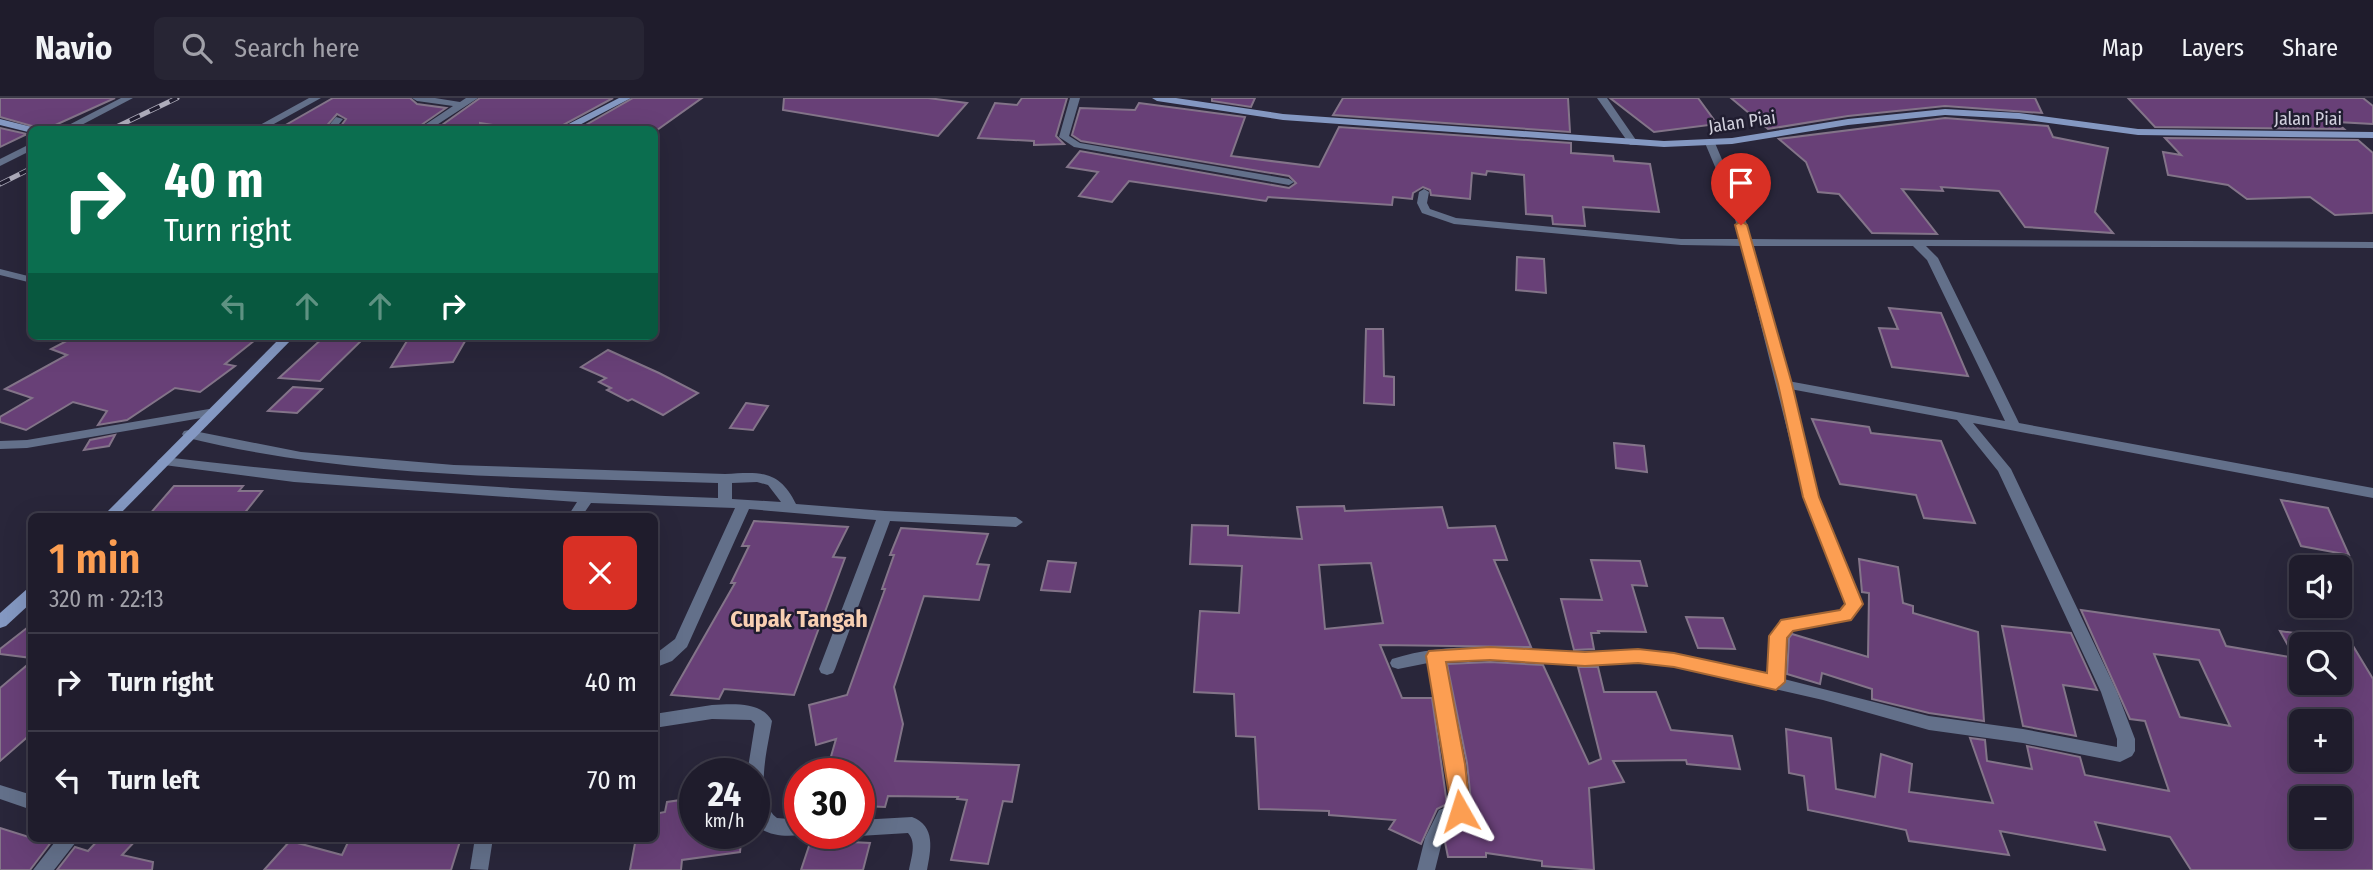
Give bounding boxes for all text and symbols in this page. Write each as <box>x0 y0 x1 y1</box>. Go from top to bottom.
search box <box>154 17 644 80</box>
text: Navio <box>35 28 112 68</box>
icon: search <box>178 29 216 67</box>
text: Search here <box>234 33 360 64</box>
text: Map <box>2102 34 2144 62</box>
text: Layers <box>2182 34 2244 62</box>
text: Share <box>2282 34 2338 62</box>
street label: Jalan Piai <box>1707 106 1777 138</box>
street label: Jalan Piai <box>2274 108 2342 130</box>
text: 40 m <box>164 151 264 210</box>
pin <box>1711 153 1771 225</box>
icon: right <box>49 154 140 245</box>
icon: arrive <box>1722 164 1760 202</box>
text: Turn right <box>164 211 291 249</box>
icon: left <box>215 287 253 325</box>
icon: ahead <box>288 287 326 325</box>
icon: ahead <box>361 287 399 325</box>
icon: right <box>434 287 472 325</box>
text: 1 min <box>49 534 140 584</box>
button: close <box>563 536 637 610</box>
map controls <box>2289 555 2352 849</box>
button: sound <box>2289 555 2352 618</box>
text: 320 m · 22:13 <box>49 585 164 613</box>
district label: Cupak Tangah <box>730 605 868 633</box>
button: search <box>2289 632 2352 695</box>
icon: right <box>49 663 87 701</box>
text: Turn right <box>108 667 214 698</box>
text: 40 m <box>585 667 637 698</box>
button: + <box>2289 709 2352 772</box>
speed limit sign: 30 <box>784 758 875 849</box>
icon: left <box>49 761 87 799</box>
text: Turn left <box>108 765 200 796</box>
text: 70 m <box>587 765 637 796</box>
text: 24 <box>708 773 741 815</box>
position arrow <box>1423 774 1497 848</box>
button: − <box>2289 786 2352 849</box>
text: km/h <box>704 810 745 832</box>

